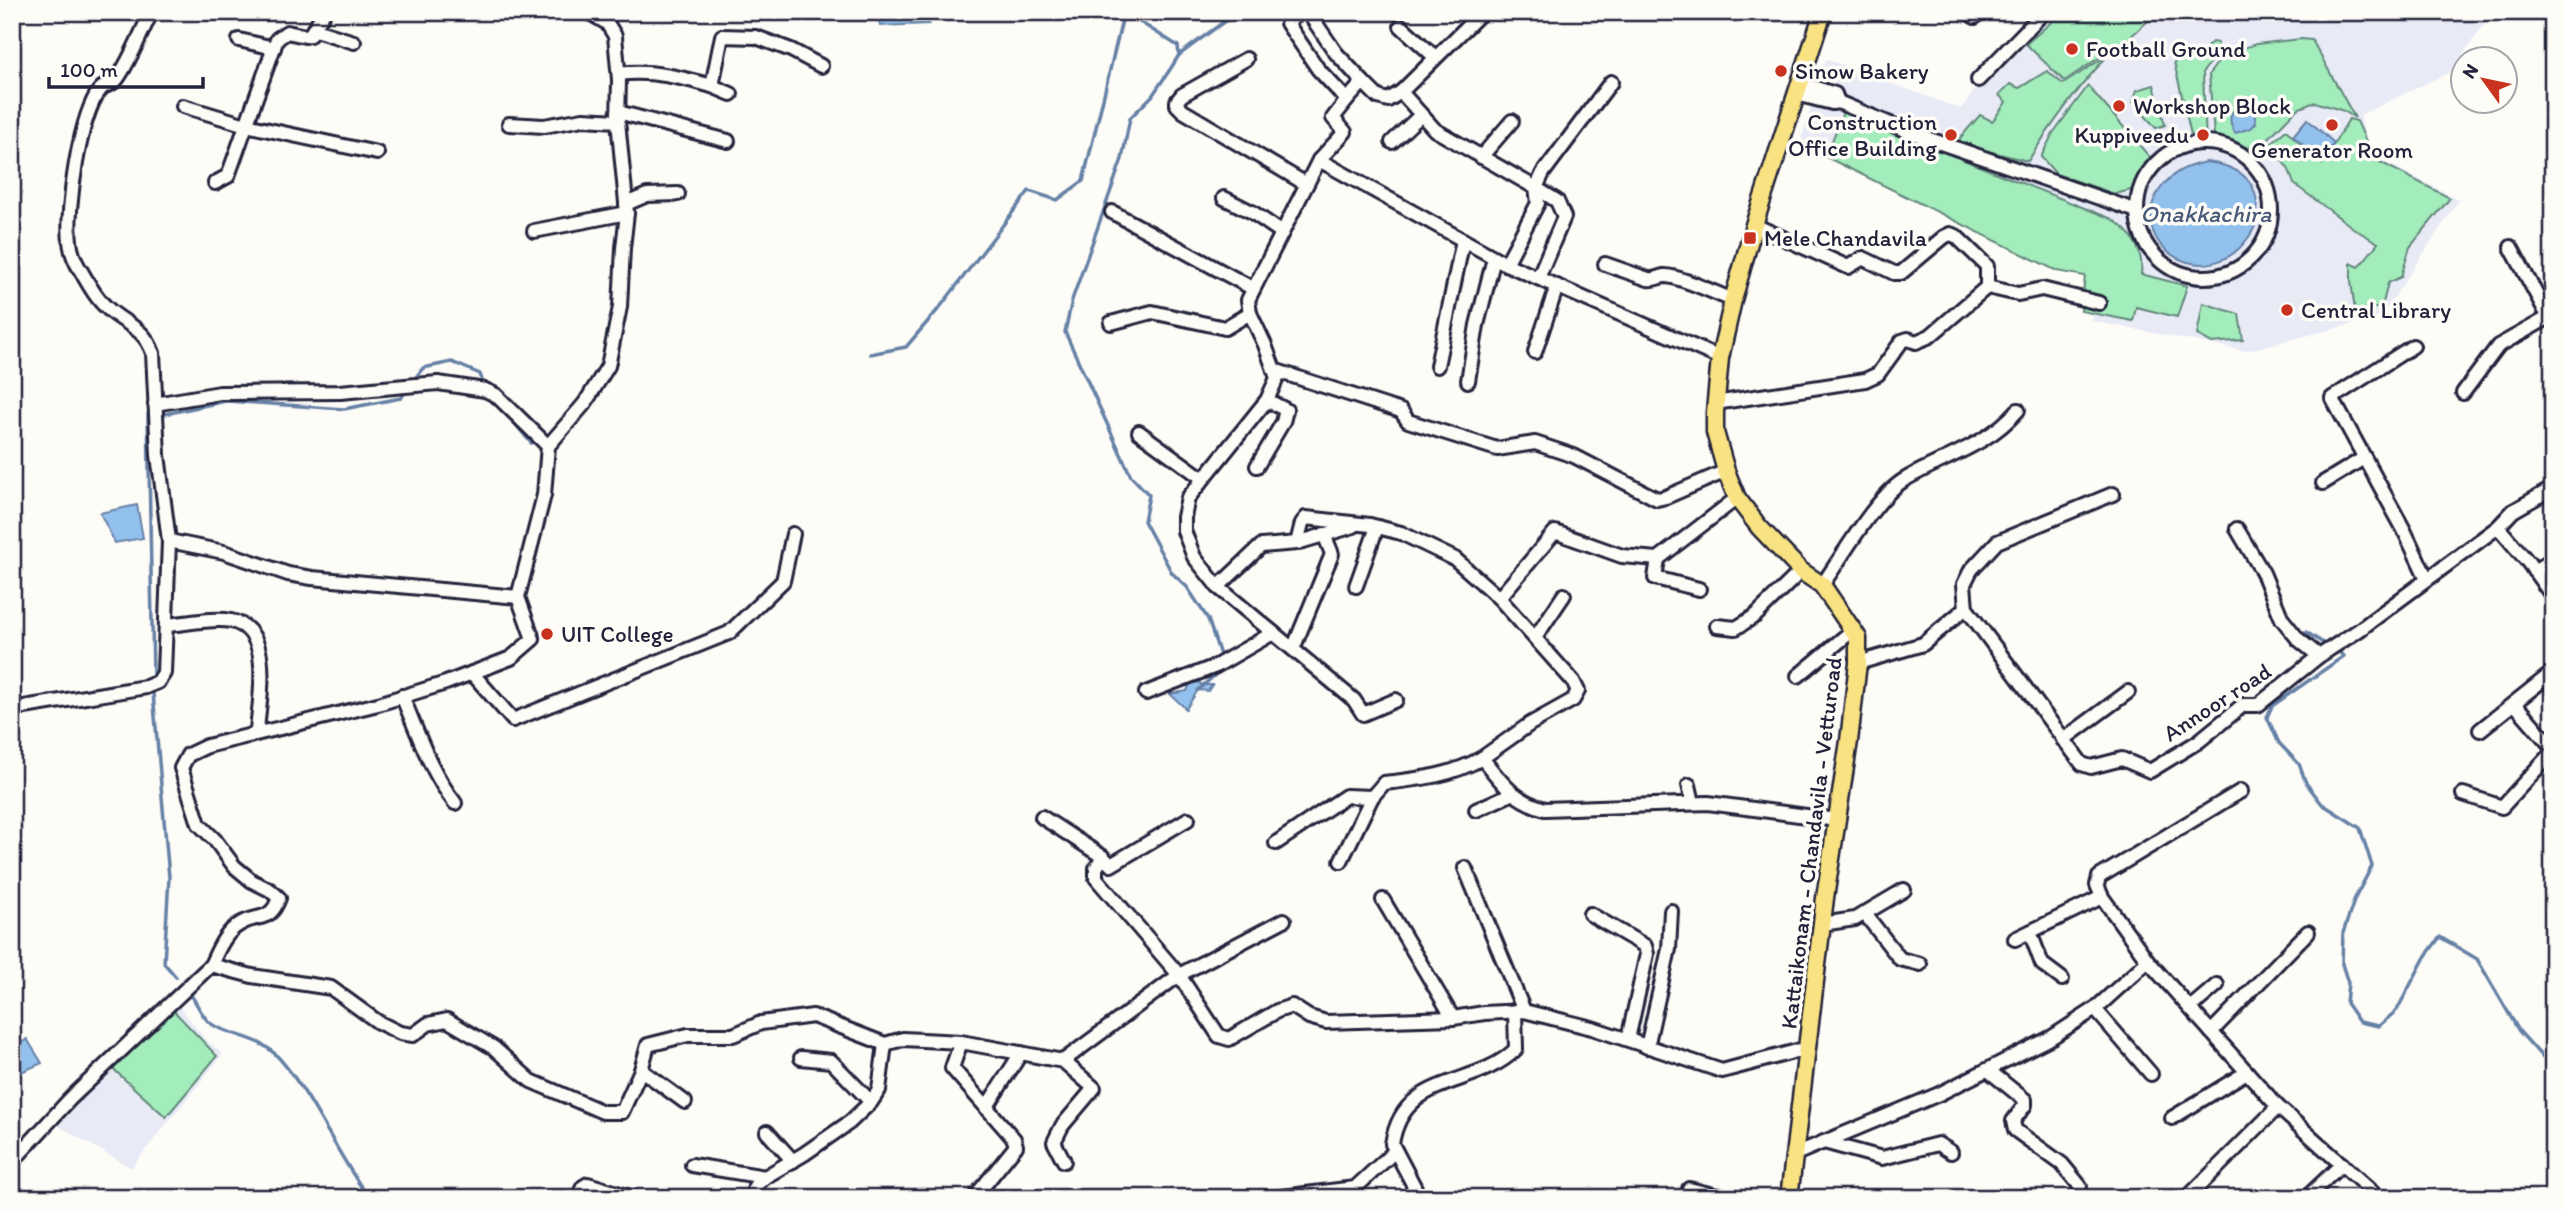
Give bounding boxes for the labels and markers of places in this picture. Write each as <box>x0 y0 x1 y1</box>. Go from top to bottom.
place label: Football Ground <box>2086 35 2246 63</box>
marker: Football Ground <box>2064 41 2080 57</box>
place label: Sinow Bakery <box>1795 57 1929 85</box>
marker: Sinow Bakery <box>1773 63 1789 79</box>
place label: Workshop Block <box>2133 92 2291 120</box>
marker: Workshop Block <box>2111 98 2127 114</box>
place label: Construction Office Building <box>1788 108 1937 162</box>
marker: Generator Room <box>2324 117 2340 133</box>
place label: Kuppiveedu <box>2075 121 2189 149</box>
marker: Construction Office Building <box>1943 127 1959 143</box>
marker: Kuppiveedu <box>2195 127 2211 143</box>
place label: Generator Room <box>2251 136 2413 164</box>
place label: Mele Chandavila <box>1764 224 1927 252</box>
marker: Mele Chandavila <box>1742 230 1758 246</box>
place label: Central Library <box>2301 296 2451 324</box>
marker: Central Library <box>2279 302 2295 318</box>
place label: UIT College <box>561 620 674 648</box>
marker: UIT College <box>539 626 555 642</box>

